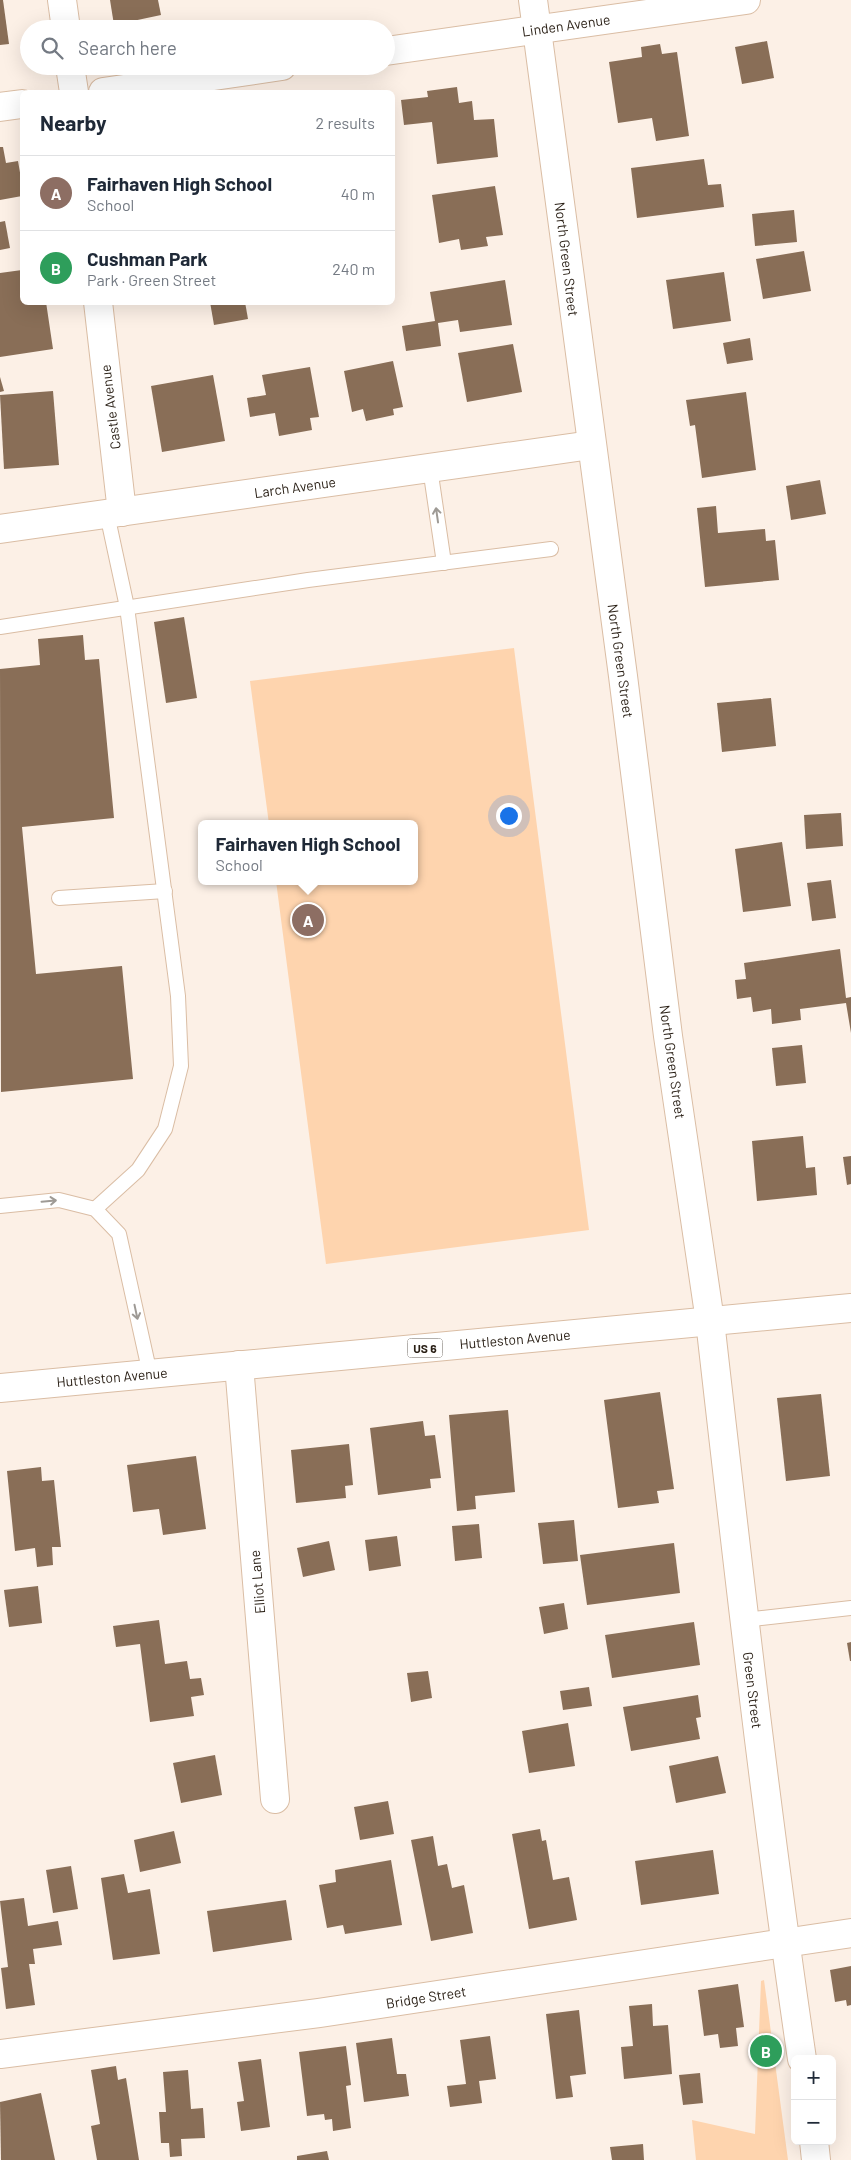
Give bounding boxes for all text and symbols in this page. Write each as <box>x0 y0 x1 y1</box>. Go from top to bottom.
street label: Linden Avenue <box>521 10 611 40</box>
search box <box>20 20 395 75</box>
icon: search <box>38 34 66 62</box>
text: Search here <box>78 36 177 59</box>
text: Nearby <box>40 110 106 135</box>
text: 2 results <box>316 113 375 132</box>
text: Fairhaven High School <box>87 172 272 195</box>
text: A <box>51 184 61 203</box>
text: 40 m <box>341 184 375 203</box>
text: School <box>87 195 134 214</box>
street label: North Green Street <box>552 201 582 317</box>
text: Cushman Park <box>87 247 208 270</box>
text: B <box>51 259 61 278</box>
text: 240 m <box>332 259 375 278</box>
text: Park · Green Street <box>87 270 216 289</box>
street label: Castle Avenue <box>96 364 124 450</box>
street label: Larch Avenue <box>253 473 337 501</box>
one-way arrow <box>431 508 441 524</box>
street label: North Green Street <box>605 603 637 719</box>
your location <box>496 803 522 829</box>
popup <box>198 820 418 885</box>
text: Fairhaven High School <box>215 832 401 855</box>
text: School <box>215 855 263 874</box>
pin: A <box>292 901 324 939</box>
street label: North Green Street <box>657 1004 689 1120</box>
one-way arrow <box>40 1196 56 1206</box>
one-way arrow <box>132 1304 141 1320</box>
street label: Huttleston Avenue <box>459 1326 571 1352</box>
road number: US 6 <box>408 1339 442 1358</box>
street label: Huttleston Avenue <box>56 1364 168 1390</box>
street label: Elliot Lane <box>246 1549 268 1615</box>
street label: Green Street <box>740 1651 766 1729</box>
street label: Bridge Street <box>385 1982 467 2012</box>
pin: B <box>750 2032 782 2070</box>
map controls <box>791 2055 836 2145</box>
button: + <box>791 2055 836 2100</box>
button: − <box>791 2100 836 2145</box>

